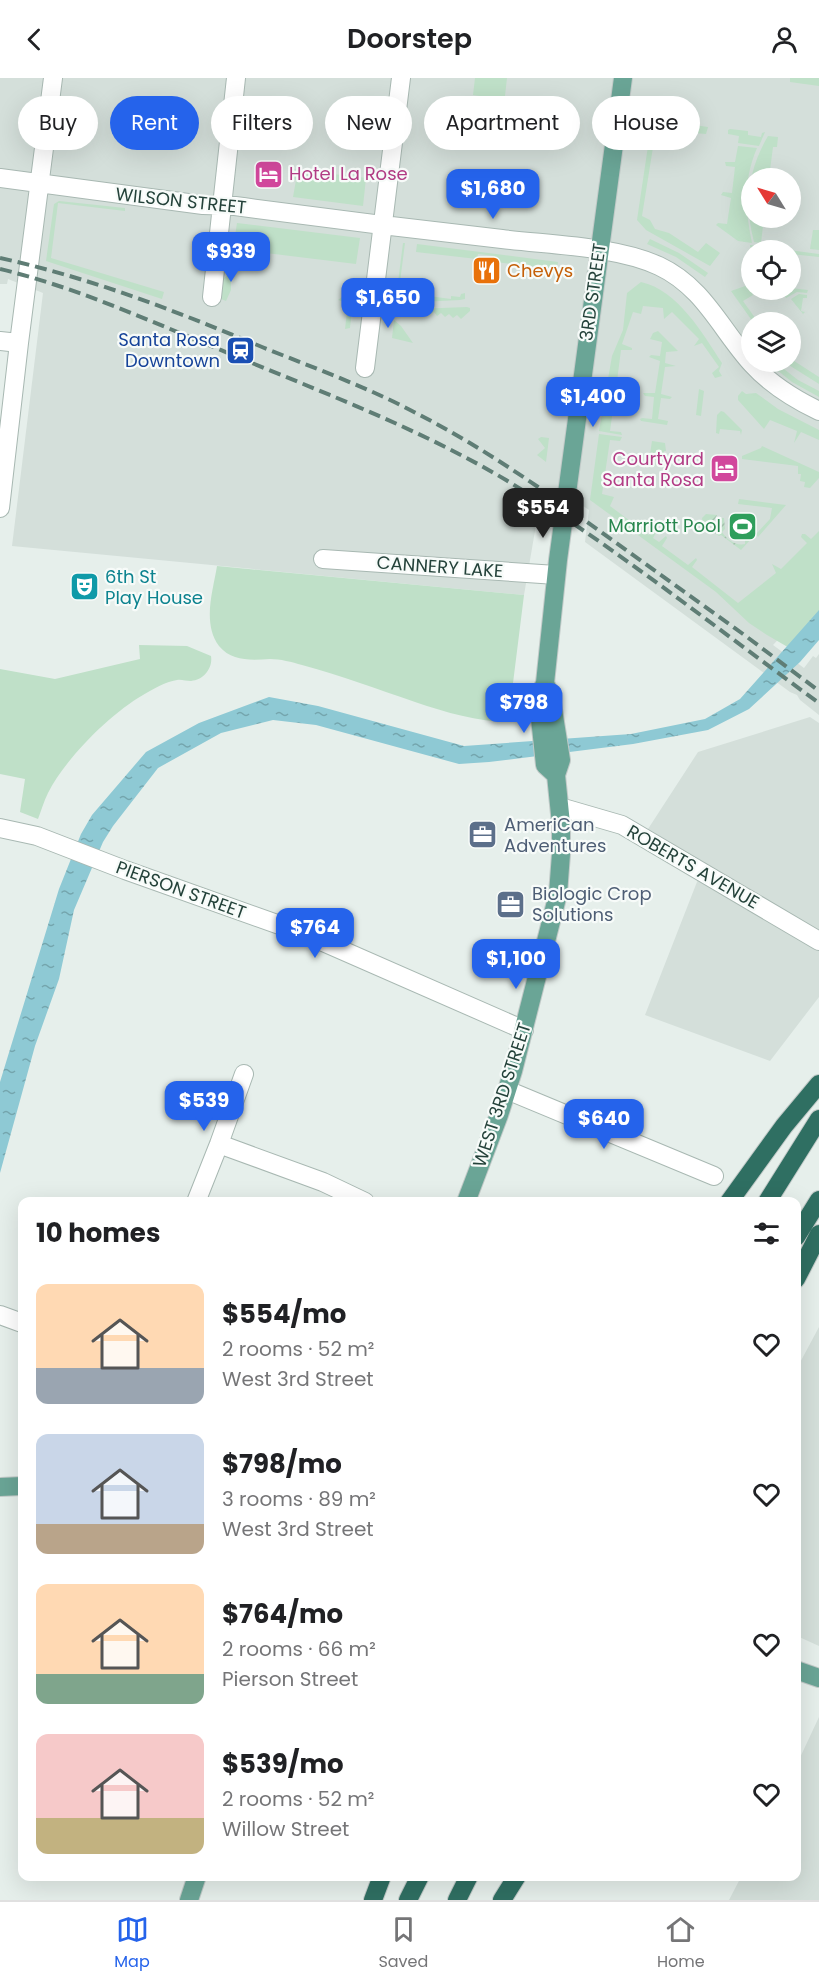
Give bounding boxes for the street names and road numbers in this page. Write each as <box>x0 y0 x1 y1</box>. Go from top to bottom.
street label: WILSON STREET <box>114 181 248 220</box>
street label: 3RD STREET <box>573 241 612 342</box>
street label: CANNERY LAKE <box>376 550 504 583</box>
street label: ROBERTS AVENUE <box>622 818 764 915</box>
street label: PIERSON STREET <box>113 854 250 925</box>
street label: WEST 3RD STREET <box>466 1019 537 1170</box>

